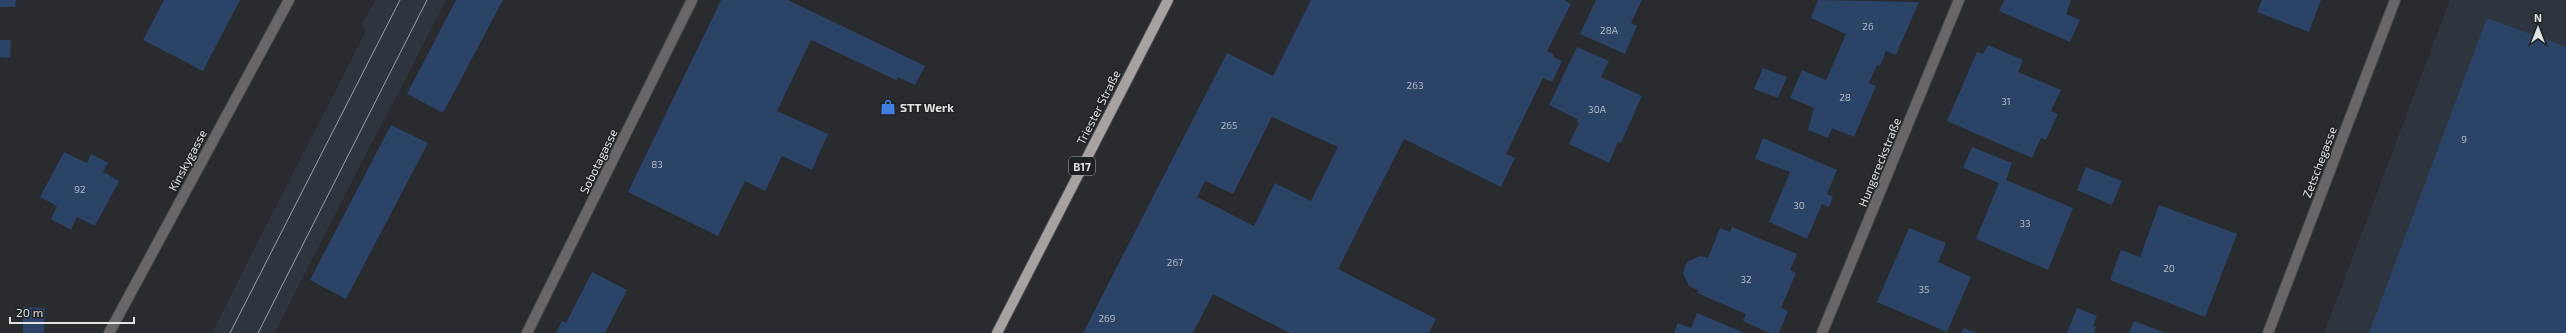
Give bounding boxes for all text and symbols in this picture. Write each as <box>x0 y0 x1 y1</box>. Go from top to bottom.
north arrow <box>2518 8 2558 48</box>
text: N <box>2534 11 2542 24</box>
house number: 26 <box>1862 20 1874 32</box>
house number: 28A <box>1600 24 1619 36</box>
street label: Triester Straße <box>1073 67 1123 147</box>
house number: 263 <box>1407 79 1423 91</box>
house number: 28 <box>1839 91 1851 103</box>
house number: 31 <box>2001 95 2011 107</box>
shop icon: STT Werk <box>879 98 897 116</box>
place label: STT Werk <box>900 100 954 114</box>
house number: 30A <box>1588 103 1607 115</box>
street label: Hungereckstraße <box>1855 116 1903 208</box>
house number: 265 <box>1221 119 1237 131</box>
street label: Zetschegasse <box>2299 124 2339 200</box>
street label: Sobotagasse <box>576 126 620 196</box>
street label: Kinskygasse <box>165 127 209 193</box>
house number: 9 <box>2461 133 2467 145</box>
road number: B17 <box>1069 157 1095 175</box>
house number: 83 <box>651 158 663 170</box>
house number: 92 <box>74 183 86 195</box>
house number: 30 <box>1793 199 1805 211</box>
house number: 33 <box>2019 217 2031 229</box>
house number: 267 <box>1167 256 1183 268</box>
house number: 20 <box>2163 262 2175 274</box>
house number: 32 <box>1740 273 1752 285</box>
house number: 35 <box>1919 283 1929 295</box>
scale bar <box>10 299 134 325</box>
text: 20 m <box>16 305 43 319</box>
house number: 269 <box>1098 312 1116 324</box>

